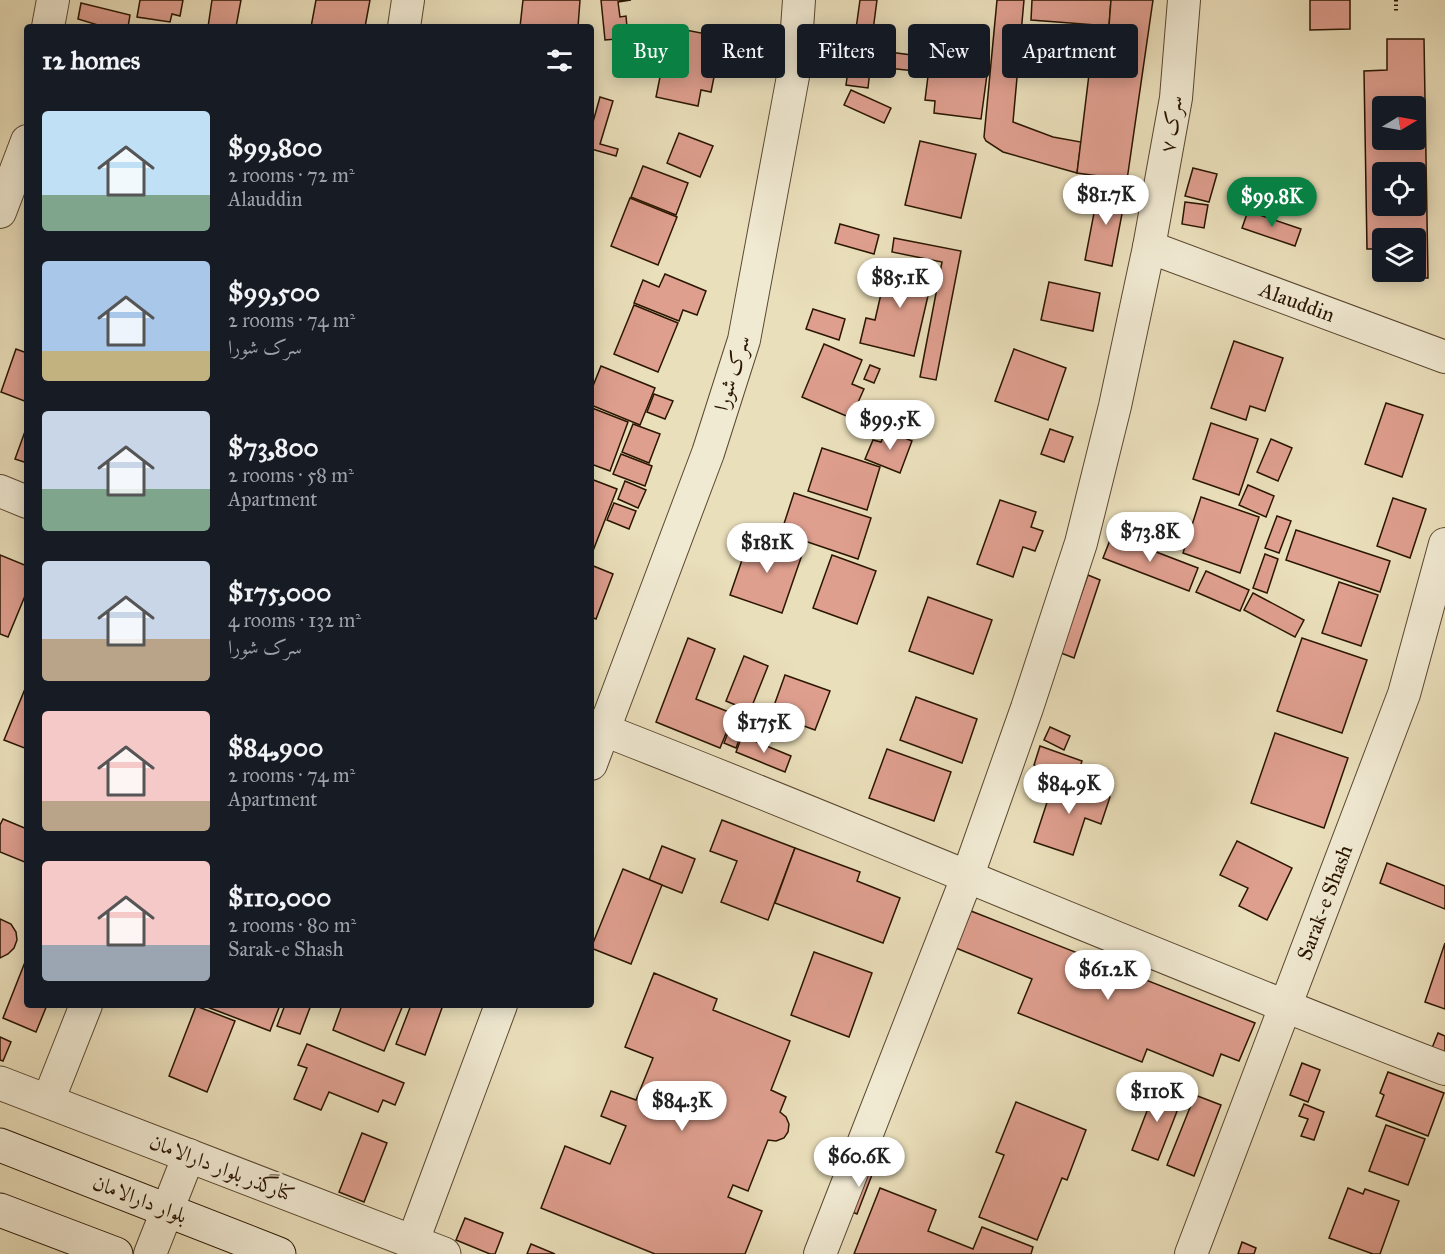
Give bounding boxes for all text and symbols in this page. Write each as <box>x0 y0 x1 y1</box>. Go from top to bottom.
chip: Buy <box>612 24 689 78</box>
chip: Rent <box>701 24 785 78</box>
chip: Filters <box>797 24 896 78</box>
chip: New <box>908 24 990 78</box>
chip: Apartment <box>1002 24 1138 78</box>
text: 12 homes <box>42 44 140 76</box>
icon: filters <box>543 44 576 77</box>
street label: سرک ۷ <box>1154 93 1189 155</box>
north arrow <box>1372 96 1426 150</box>
map controls <box>1372 96 1426 282</box>
text: $99,800 <box>228 131 322 163</box>
icon: home <box>90 135 162 207</box>
button: locate <box>1372 162 1426 216</box>
text: 2 rooms · 72 m² <box>228 163 355 187</box>
pin: $81.7K <box>1057 175 1155 226</box>
pin: $99.8K <box>1223 177 1321 228</box>
text: $81.7K <box>1077 182 1135 206</box>
text: $99.8K <box>1241 184 1303 208</box>
text: Alauddin <box>228 187 302 211</box>
button: layers <box>1372 228 1426 282</box>
pin: $85.1K <box>851 258 949 309</box>
text: $85.1K <box>871 265 929 289</box>
text: $99,500 <box>228 276 320 308</box>
street label: Alauddin <box>1255 276 1338 328</box>
icon: home <box>90 285 162 357</box>
text: 2 rooms · 74 m² <box>228 308 355 332</box>
street label: سرک شورا <box>708 332 757 414</box>
text: سرک شورا <box>228 335 302 359</box>
pin: $99.5K <box>841 400 939 451</box>
text: $99.5K <box>860 407 920 431</box>
text: $73,800 <box>228 431 319 463</box>
icon: home <box>90 435 162 507</box>
text: 2 rooms · 58 m² <box>228 463 354 487</box>
text: Apartment <box>228 487 317 511</box>
pin: $73.8K <box>1101 512 1199 563</box>
text: $73.8K <box>1120 519 1180 543</box>
pin: $181K <box>725 523 809 574</box>
text: $181K <box>741 530 793 554</box>
text: $175,000 <box>228 576 331 608</box>
icon: home <box>90 585 162 657</box>
text: 4 rooms · 132 m² <box>228 608 361 632</box>
text: سرک شورا <box>228 635 302 659</box>
pin: $175K <box>722 703 806 754</box>
text: $175K <box>737 710 791 734</box>
text: $84,900 <box>228 731 323 763</box>
icon: home <box>90 735 162 807</box>
text: 2 rooms · 74 m² <box>228 763 355 787</box>
pin: $84.9K <box>1020 764 1118 815</box>
text: $84.9K <box>1037 771 1101 795</box>
text: Apartment <box>228 787 317 811</box>
street label: Sarak-e Shash <box>1291 841 1359 964</box>
text: $110,000 <box>228 881 331 913</box>
icon: home <box>90 885 162 957</box>
text: 2 rooms · 80 m² <box>228 913 356 937</box>
text: Sarak-e Shash <box>228 937 344 961</box>
pin: $61.2K <box>1059 950 1157 1001</box>
text: $61.2K <box>1079 957 1137 981</box>
pin: $110K <box>1115 1072 1199 1123</box>
text: $110K <box>1130 1079 1184 1103</box>
pin: $84.3K <box>633 1081 731 1132</box>
text: $84.3K <box>652 1088 712 1112</box>
street label: کنارگذر بلوار دارالامان <box>146 1127 299 1208</box>
pin: $60.6K <box>810 1137 908 1188</box>
text: $60.6K <box>828 1144 890 1168</box>
street label: بلوار دارالامان <box>89 1169 191 1229</box>

